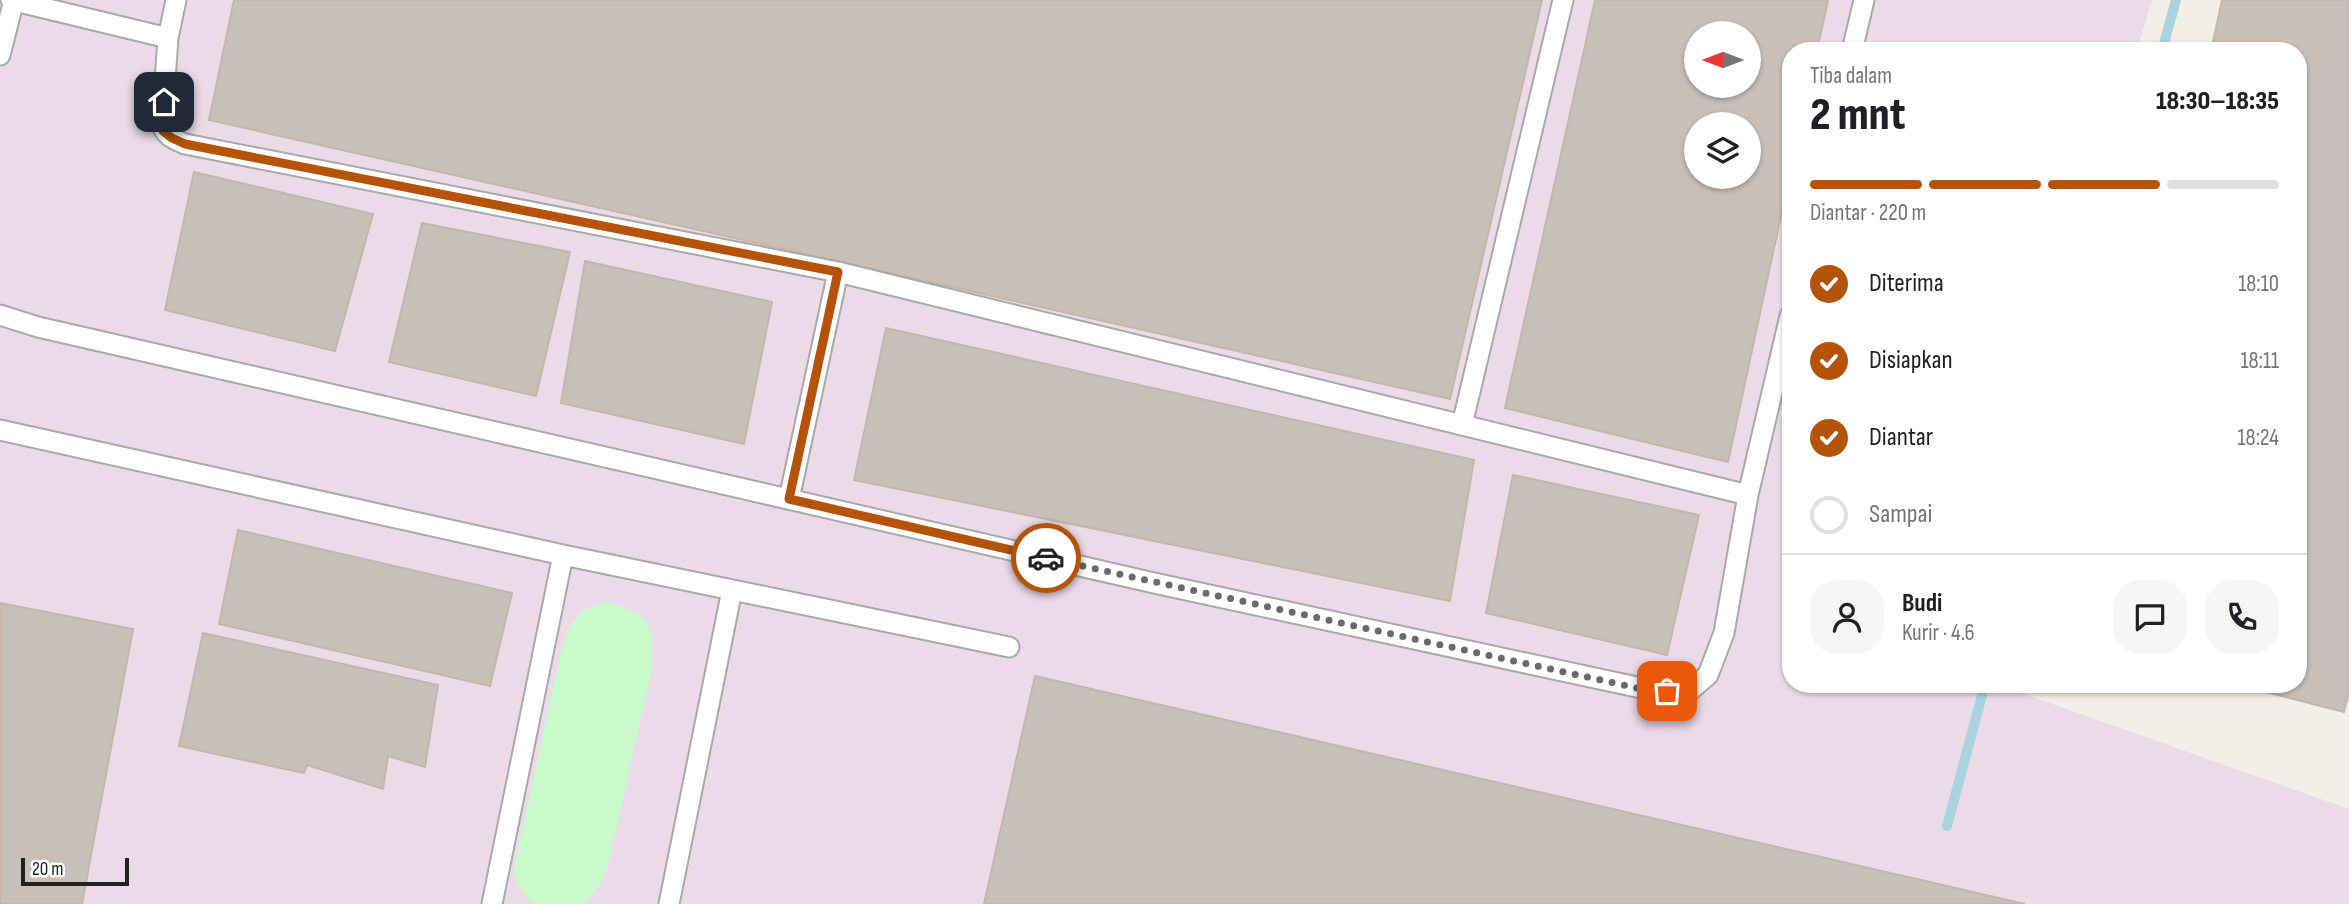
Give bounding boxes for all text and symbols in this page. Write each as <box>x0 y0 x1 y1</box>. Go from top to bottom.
north arrow <box>1684 21 1760 98</box>
map controls <box>1684 21 1761 189</box>
text: Tiba dalam <box>1810 62 1892 90</box>
pin <box>134 72 194 132</box>
icon: home <box>145 83 183 121</box>
text: 18:30–18:35 <box>2156 86 2279 117</box>
text: 2 mnt <box>1810 88 1905 143</box>
button: layers <box>1684 112 1761 189</box>
text: Diantar · 220 m <box>1810 199 1926 227</box>
icon: check <box>1810 265 1848 303</box>
text: Diterima <box>1869 268 1944 299</box>
text: 18:10 <box>2238 270 2279 298</box>
icon: check <box>1810 342 1848 380</box>
text: Disiapkan <box>1869 345 1953 376</box>
text: 18:11 <box>2240 347 2279 375</box>
icon: check <box>1810 419 1848 457</box>
text: Diantar <box>1869 422 1933 453</box>
text: 18:24 <box>2238 424 2279 452</box>
text: Sampai <box>1869 499 1932 530</box>
courier <box>1011 523 1081 593</box>
icon: car <box>1027 539 1065 577</box>
button: person <box>1810 580 1884 654</box>
button: chat <box>2113 580 2187 654</box>
button: phone <box>2205 580 2279 654</box>
text: Budi <box>1902 588 1942 619</box>
text: Kurir · 4.6 <box>1902 619 1975 647</box>
pin <box>1637 661 1697 721</box>
icon: bag <box>1648 672 1686 710</box>
scale bar <box>21 855 130 887</box>
text: 20 m <box>32 858 64 881</box>

